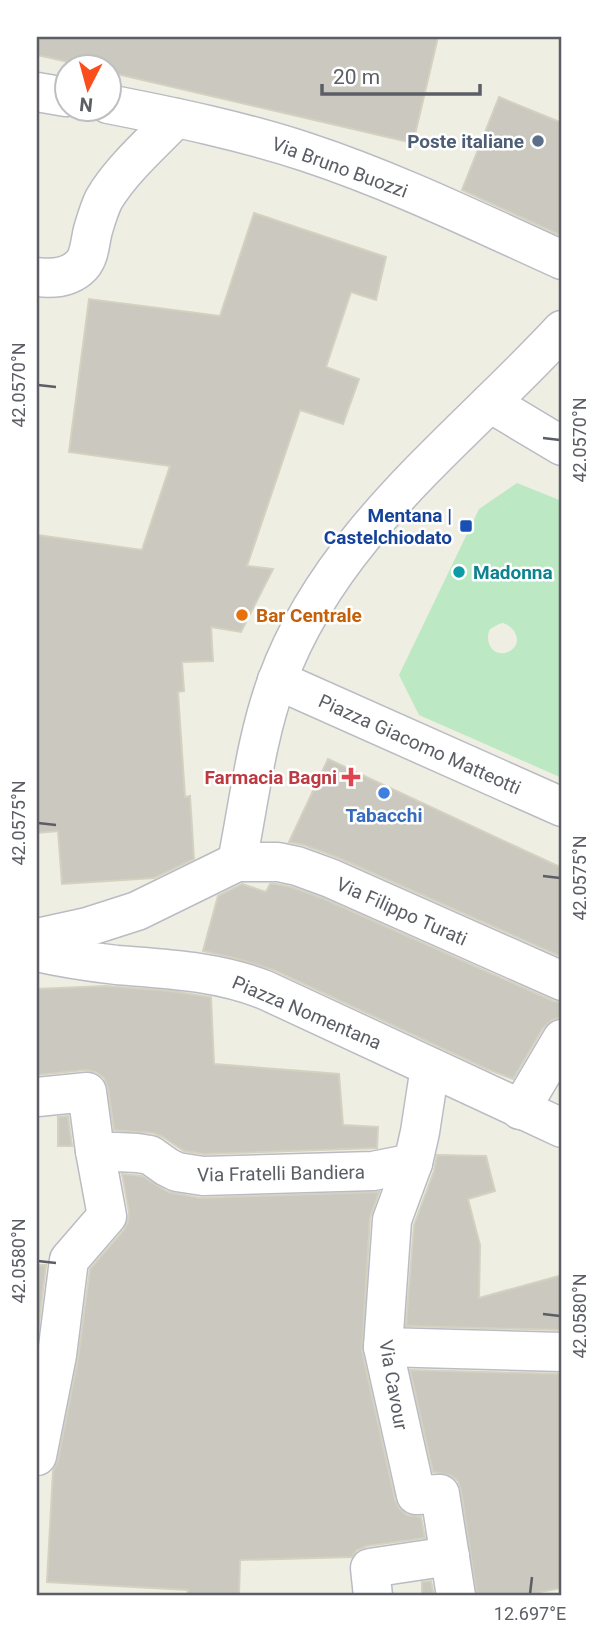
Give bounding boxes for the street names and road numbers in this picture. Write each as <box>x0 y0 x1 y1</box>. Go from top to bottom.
street label: Via Bruno Buozzi <box>269 132 411 203</box>
street label: Piazza Giacomo Matteotti <box>315 689 525 800</box>
street label: Via Filippo Turati <box>333 872 471 951</box>
street label: Piazza Nomentana <box>229 971 385 1054</box>
street label: Via Fratelli Bandiera <box>197 1161 365 1186</box>
street label: Via Cavour <box>374 1338 413 1433</box>

